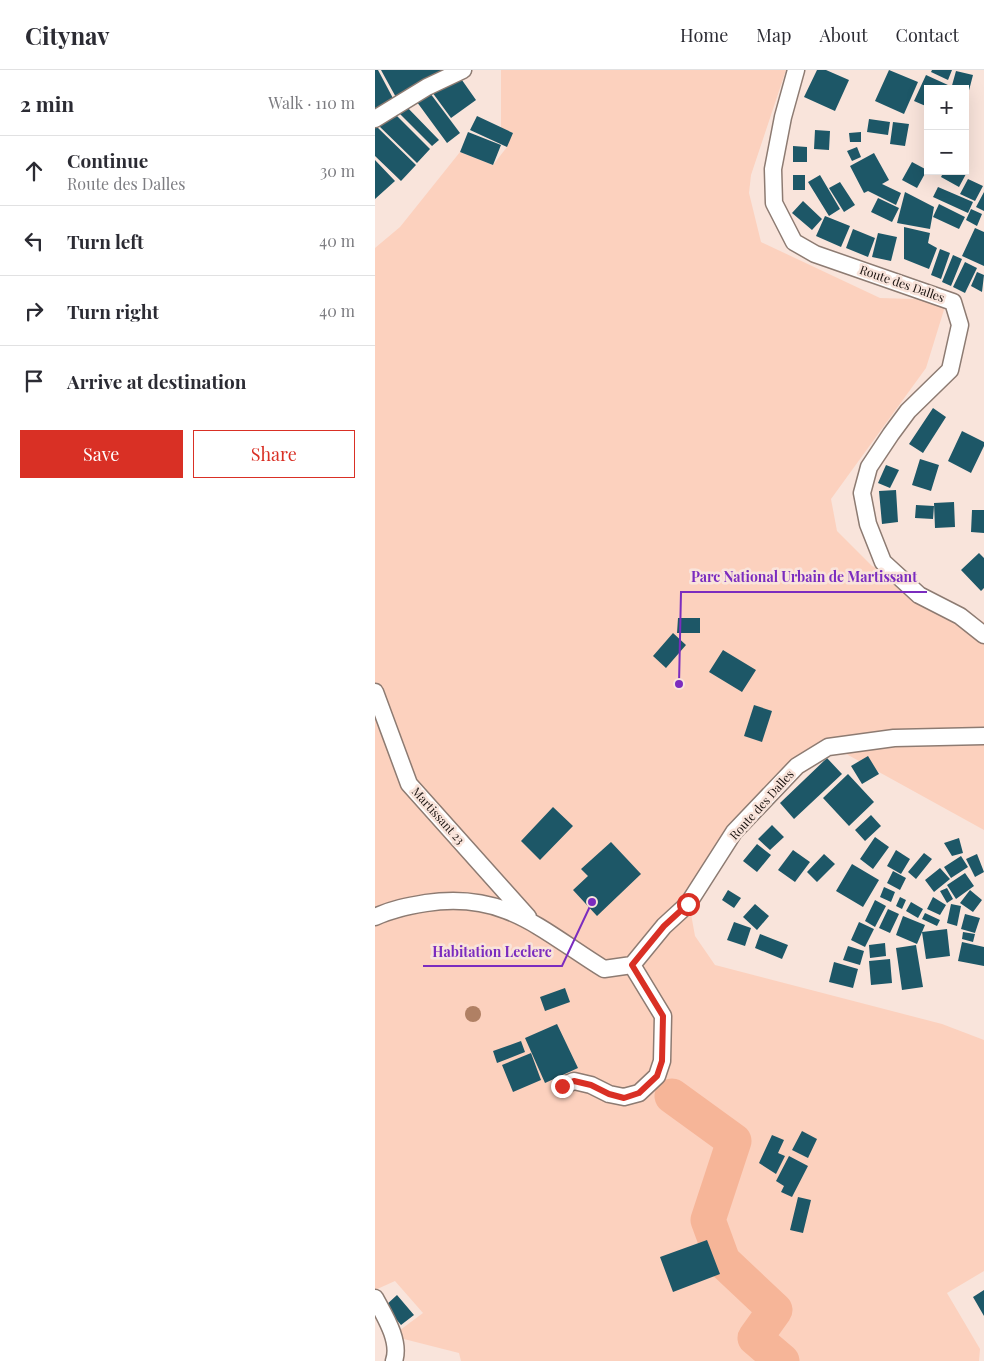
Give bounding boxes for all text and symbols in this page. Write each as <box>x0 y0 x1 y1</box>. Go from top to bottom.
text: Citynav <box>25 19 110 51</box>
text: Home <box>680 23 728 47</box>
text: Map <box>756 23 791 47</box>
text: About <box>819 23 868 47</box>
text: Contact <box>896 23 959 47</box>
map controls <box>924 85 969 175</box>
button: + <box>924 85 969 130</box>
text: 2 min <box>20 89 74 117</box>
text: Walk · 110 m <box>268 92 355 113</box>
button: − <box>924 130 969 175</box>
text: Continue <box>67 147 148 173</box>
icon: ahead <box>20 157 48 185</box>
text: 30 m <box>320 160 355 181</box>
text: Route des Dalles <box>67 173 185 194</box>
icon: left <box>20 227 48 255</box>
text: Turn left <box>67 228 144 254</box>
text: 40 m <box>319 230 355 251</box>
street label: Route des Dalles <box>858 261 947 305</box>
icon: right <box>20 297 48 325</box>
text: Turn right <box>67 298 159 324</box>
text: 40 m <box>319 300 355 321</box>
icon: arrive <box>20 367 48 395</box>
text: Arrive at destination <box>67 368 247 394</box>
button: Save <box>20 430 183 478</box>
button: Share <box>193 430 355 478</box>
callout: Parc National Urbain de Martissant <box>681 563 927 592</box>
text: Parc National Urbain de Martissant <box>691 567 917 586</box>
street label: Route des Dalles <box>726 766 797 843</box>
street label: Martissant 23 <box>409 783 469 847</box>
route start <box>677 893 700 916</box>
callout: Habitation Leclerc <box>423 937 562 966</box>
text: Habitation Leclerc <box>432 942 552 961</box>
route end <box>551 1075 574 1098</box>

